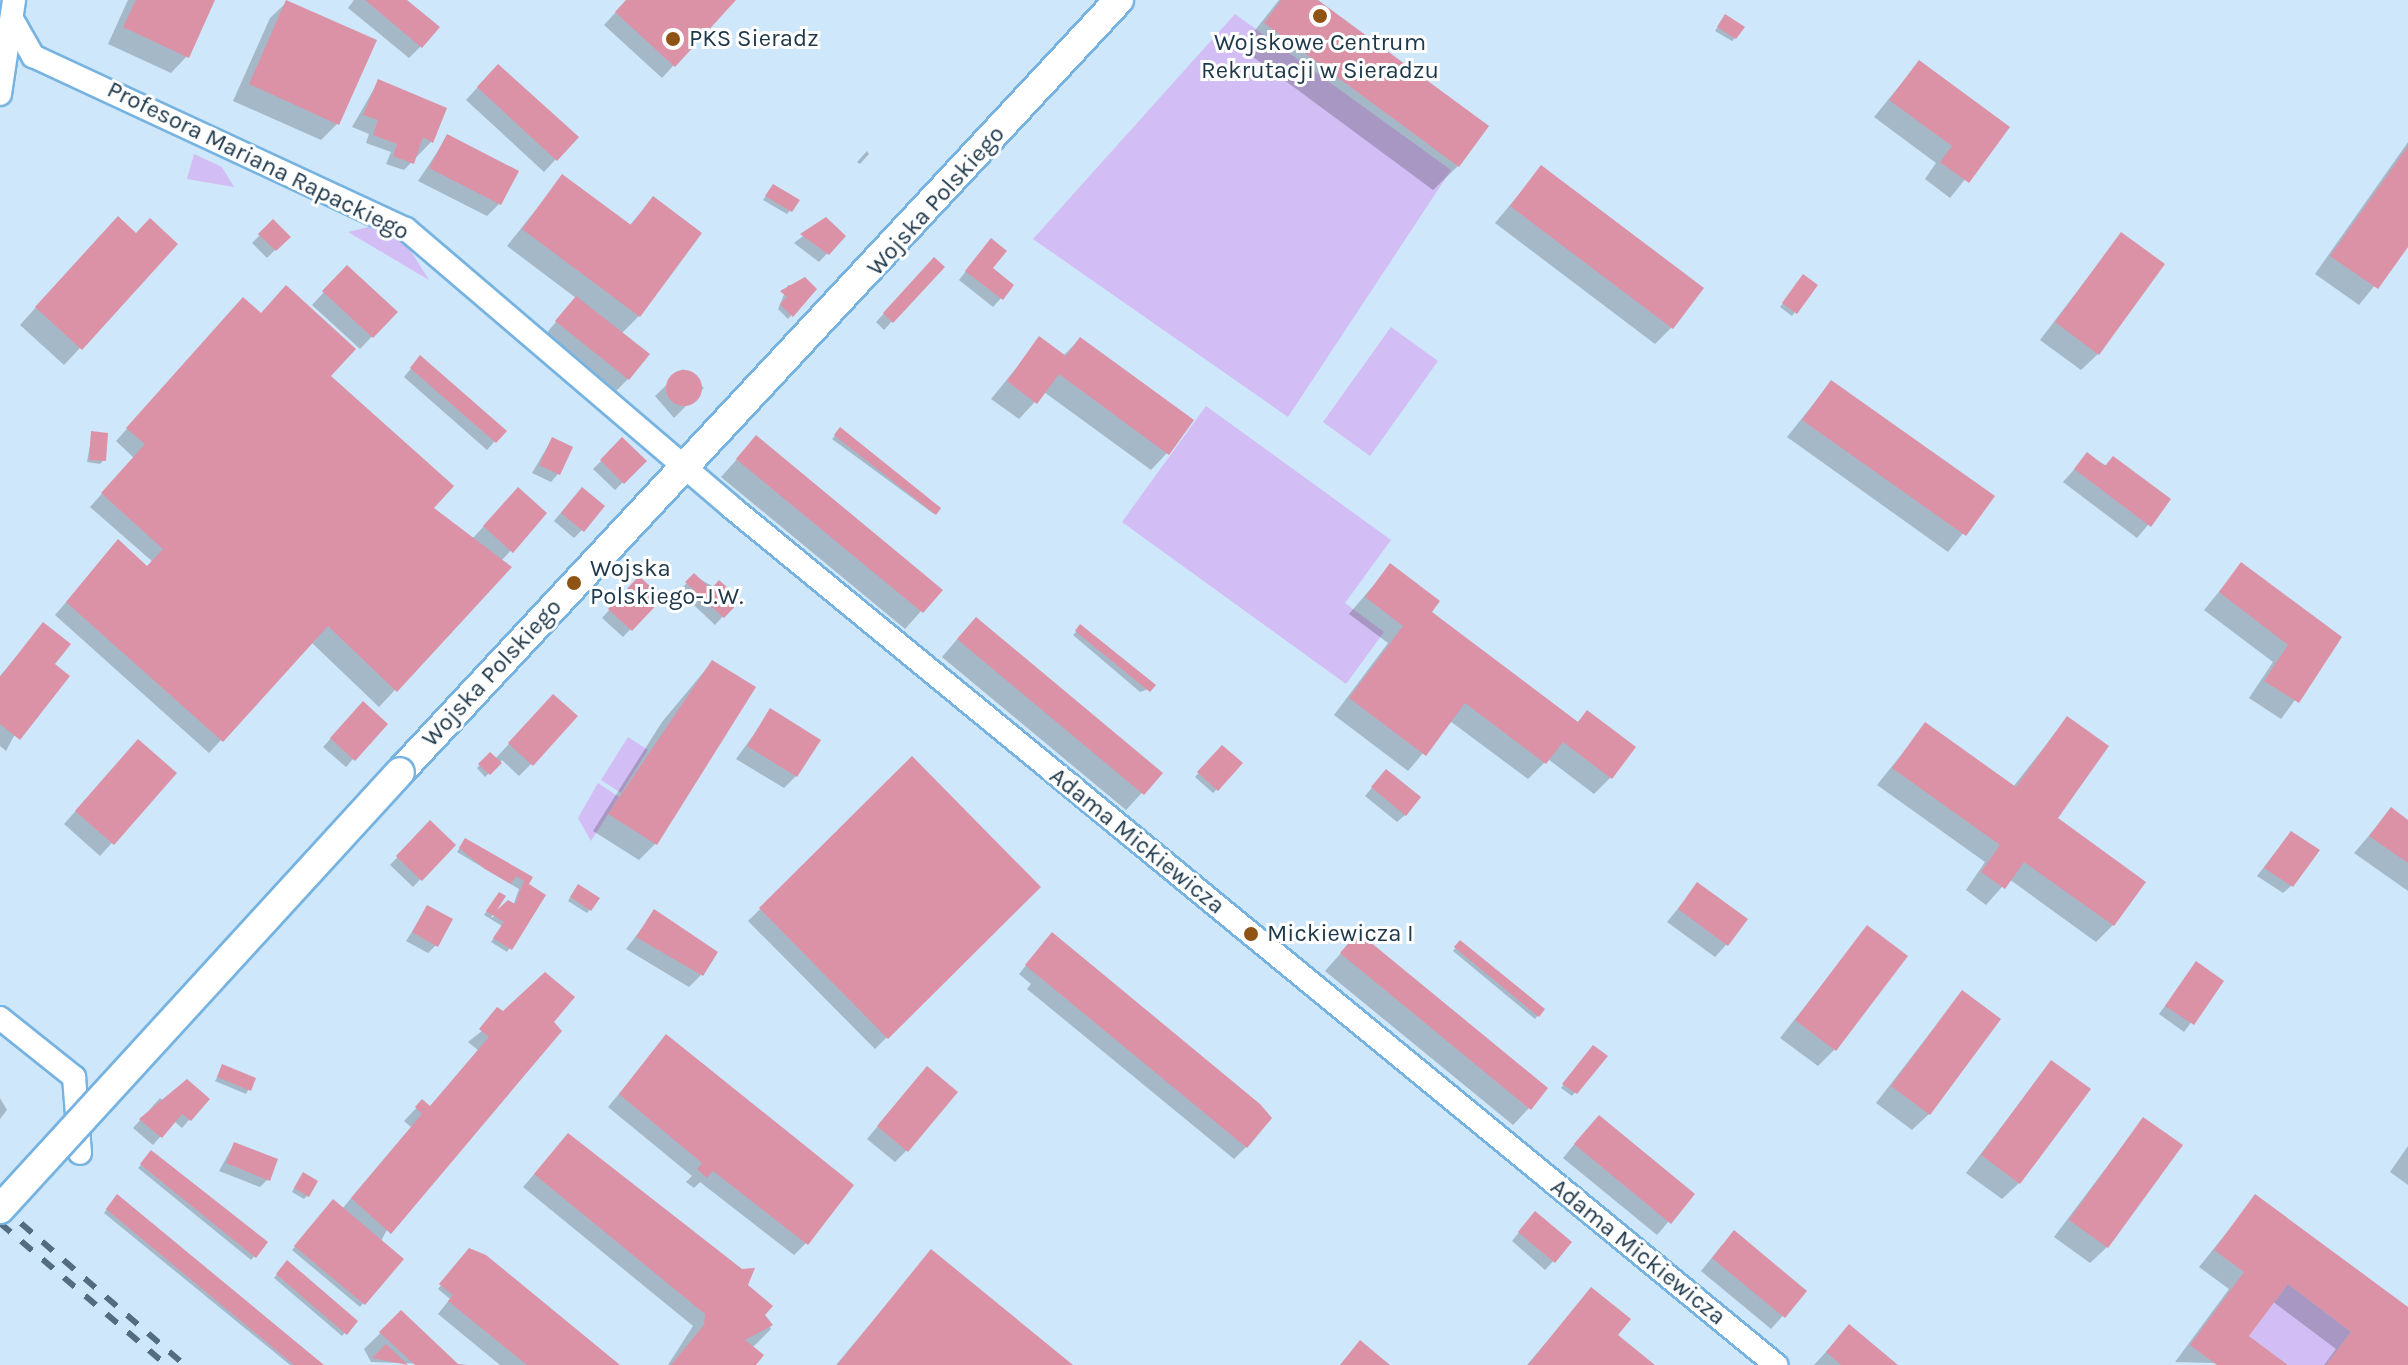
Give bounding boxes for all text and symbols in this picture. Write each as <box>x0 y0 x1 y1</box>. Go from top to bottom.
marker: Wojskowe Centrum Rekrutacji w Sieradzu <box>1311 7 1329 25</box>
place label: PKS Sieradz <box>689 25 819 53</box>
place label: Wojskowe Centrum Rekrutacji w Sieradzu <box>1201 29 1439 85</box>
marker: PKS Sieradz <box>664 30 682 48</box>
street label: Profesora Mariana Rapackiego <box>102 75 414 247</box>
street label: Wojska Polskiego <box>861 120 1011 282</box>
place label: Wojska Polskiego-J.W. <box>590 555 743 611</box>
marker: Wojska Polskiego-J.W. <box>565 574 583 592</box>
street label: Wojska Polskiego <box>416 593 568 753</box>
street label: Adama Mickiewicza <box>1044 762 1230 920</box>
place label: Mickiewicza I <box>1267 920 1414 948</box>
marker: Mickiewicza I <box>1242 925 1260 943</box>
street label: Adama Mickiewicza <box>1545 1173 1731 1331</box>

